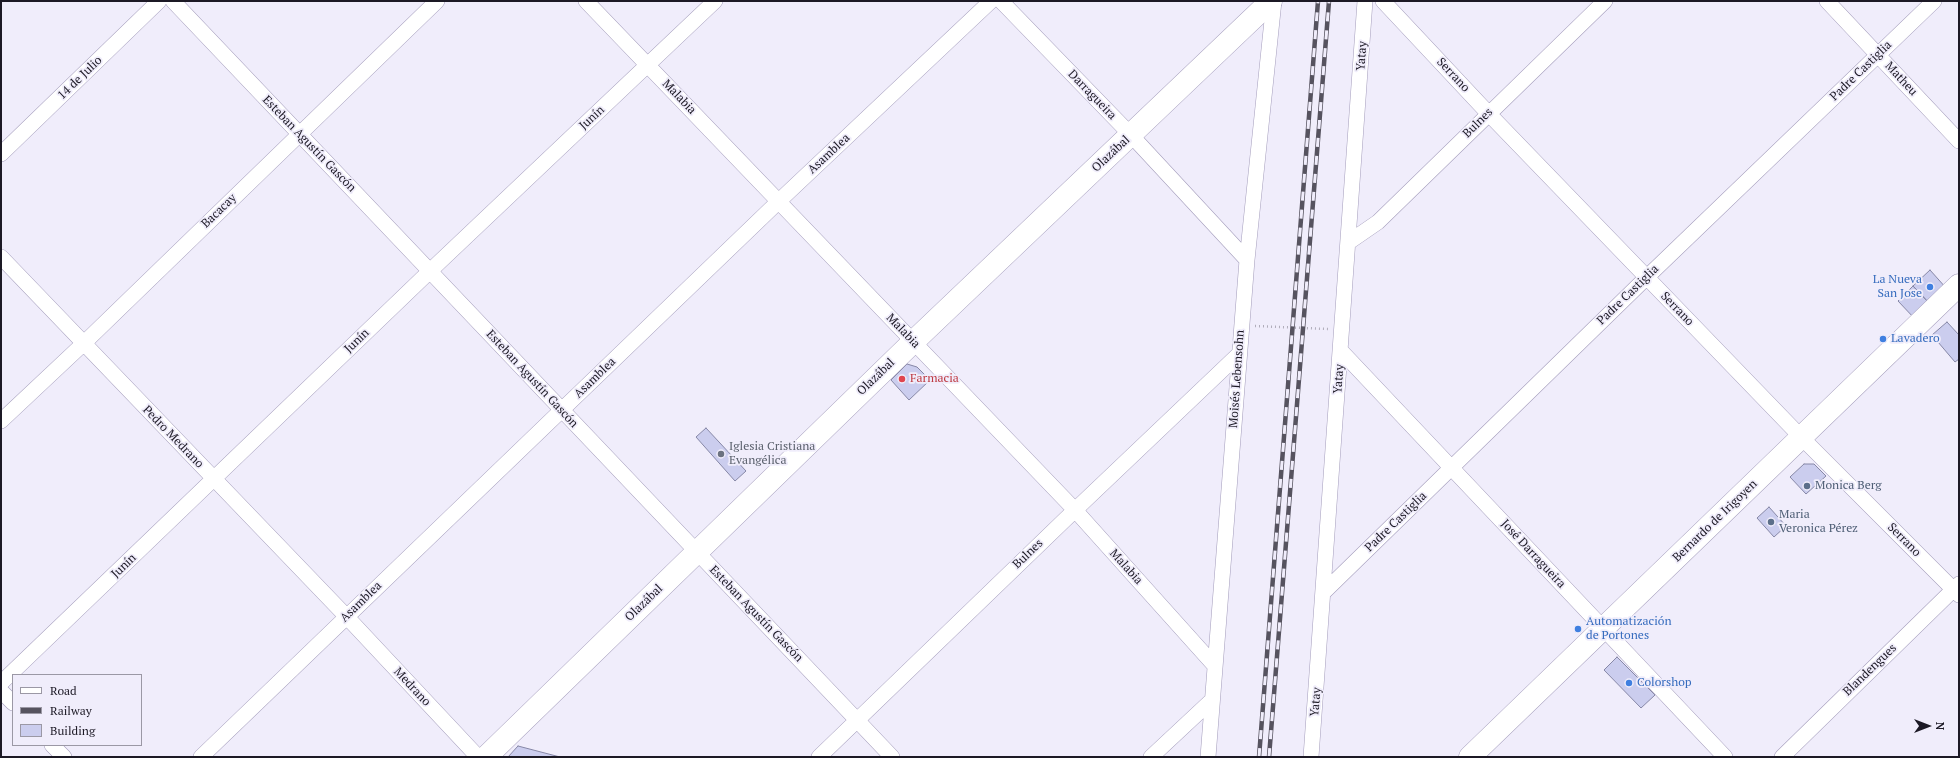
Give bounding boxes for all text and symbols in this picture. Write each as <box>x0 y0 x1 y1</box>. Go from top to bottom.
street label: Padre Castiglia <box>1827 38 1895 104</box>
street label: Yatay <box>1354 41 1370 71</box>
street label: 14 de Julio <box>55 53 105 103</box>
street label: Serrano <box>1434 55 1472 95</box>
street label: Matheu <box>1882 59 1920 99</box>
street label: Darragueira <box>1065 67 1119 123</box>
street label: Malabia <box>659 77 699 117</box>
street label: Esteban Agustín Gascón <box>259 93 359 195</box>
street label: Junín <box>577 103 607 133</box>
street label: Bulnes <box>1460 105 1496 141</box>
street label: Asamblea <box>805 131 853 177</box>
street label: Olazábal <box>1089 133 1133 175</box>
street label: Bacacay <box>199 191 239 231</box>
street label: Padre Castiglia <box>1594 262 1662 328</box>
place label: La Nueva San Jose <box>1873 273 1922 301</box>
marker: La Nueva San Jose <box>1925 282 1935 292</box>
street label: Serrano <box>1657 289 1697 329</box>
street label: Malabia <box>883 311 923 351</box>
street label: Junín <box>342 326 372 356</box>
street label: Esteban Agustín Gascón <box>483 327 581 431</box>
street label: Moisés Lebensohn <box>1226 329 1248 429</box>
place label: Lavadero <box>1891 332 1940 346</box>
marker: Lavadero <box>1878 334 1888 344</box>
street label: Asamblea <box>571 355 619 401</box>
street label: Olazábal <box>854 356 898 398</box>
street label: Yatay <box>1331 364 1347 394</box>
place label: Farmacia <box>910 372 959 386</box>
marker: Farmacia <box>897 374 907 384</box>
street label: Pedro Medrano <box>140 403 206 471</box>
place label: Iglesia Cristiana Evangélica <box>729 440 815 468</box>
marker: Iglesia Cristiana Evangélica <box>716 449 726 459</box>
street label: Bernardo de Irigoyen <box>1670 477 1760 565</box>
place label: Monica Berg <box>1815 479 1882 493</box>
marker: Monica Berg <box>1802 481 1812 491</box>
street label: Padre Castiglia <box>1362 489 1430 555</box>
place label: Maria Veronica Pérez <box>1779 508 1858 536</box>
street label: José Darragueira <box>1498 517 1568 591</box>
marker: Maria Veronica Pérez <box>1766 517 1776 527</box>
street label: Serrano <box>1884 520 1924 560</box>
street label: Bulnes <box>1010 536 1046 572</box>
street label: Malabia <box>1106 546 1146 588</box>
street label: Junín <box>109 551 139 581</box>
street label: Esteban Agustín Gascón <box>706 563 806 665</box>
street label: Asamblea <box>337 579 385 625</box>
street label: Olazábal <box>622 582 666 624</box>
place label: Automatización de Portones <box>1586 615 1672 643</box>
marker: Automatización de Portones <box>1573 624 1583 634</box>
street label: Blandengues <box>1840 641 1900 699</box>
street label: Medrano <box>391 665 433 709</box>
legend <box>12 674 142 746</box>
place label: Colorshop <box>1637 676 1692 690</box>
marker: Colorshop <box>1624 678 1634 688</box>
text: Road <box>50 683 77 698</box>
street label: Yatay <box>1308 687 1324 717</box>
text: Railway <box>50 703 92 718</box>
north arrow <box>1908 706 1948 746</box>
text: N <box>1933 722 1947 730</box>
text: Building <box>50 723 95 738</box>

